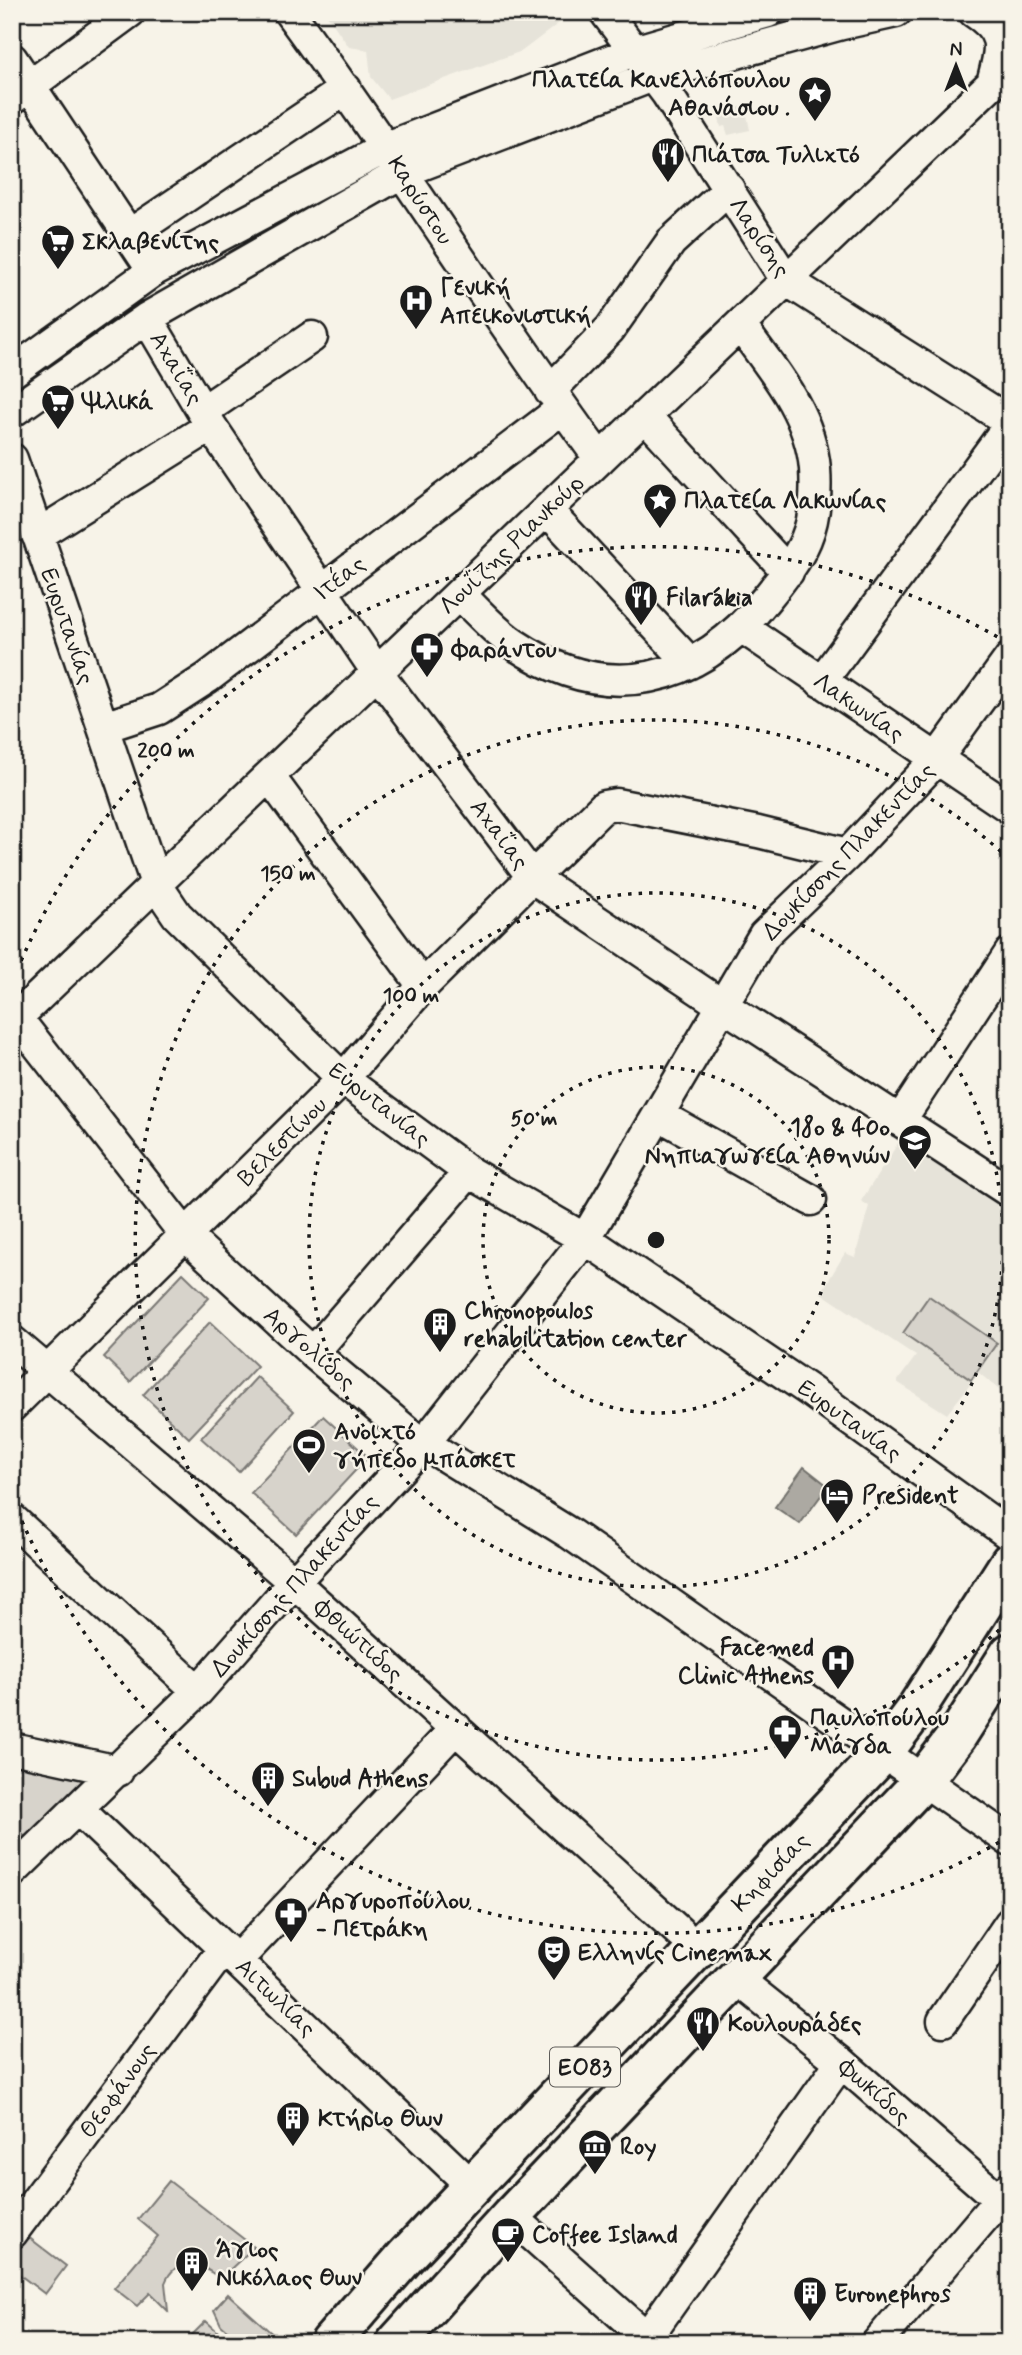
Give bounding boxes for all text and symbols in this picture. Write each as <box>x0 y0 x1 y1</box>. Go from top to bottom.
north arrow <box>920 32 990 102</box>
text: N <box>950 38 962 63</box>
place label: Πλατεία Κανελλόπουλου Αθανάσιου . <box>532 65 790 124</box>
place icon: Πλατεία Κανελλόπουλου Αθανάσιου . <box>796 74 834 123</box>
restaurant icon: Πιάτσα Τυλιχτό <box>649 135 687 184</box>
place label: Πιάτσα Τυλιχτό <box>692 140 860 171</box>
street label: Καρύστου <box>380 151 460 251</box>
street label: Λαρίσης <box>721 192 797 284</box>
supermarket icon: Σκλαβενίτης <box>39 222 77 271</box>
place label: Σκλαβενίτης <box>82 227 219 258</box>
place label: Γενική Απεικονιστική <box>440 273 591 332</box>
hospital icon: Γενική Απεικονιστική <box>397 282 435 331</box>
street label: Αχαΐας <box>142 326 210 411</box>
supermarket icon: Ψιλικά <box>39 382 77 431</box>
place label: Ψιλικά <box>80 387 153 418</box>
street label: Λουΐζης Ριανκούρ <box>433 468 591 622</box>
place icon: Πλατεία Λακωνίας <box>641 481 679 530</box>
place label: Πλατεία Λακωνίας <box>684 486 887 517</box>
street label: Ιτέας <box>307 548 372 609</box>
street label: Ευρυτανίας <box>32 564 101 689</box>
restaurant icon: Filarákia <box>622 578 660 627</box>
place label: Filarákia <box>666 583 753 614</box>
pharmacy icon: Φαράντου <box>408 630 446 679</box>
place label: Φαράντου <box>450 635 557 666</box>
street label: Λακωνίας <box>806 666 910 750</box>
text: 200 m <box>137 737 195 765</box>
street label: Δουκίσσης Πλακεντίας <box>756 756 942 948</box>
street label: Αχαΐας <box>462 793 535 876</box>
text: 150 m <box>260 860 316 888</box>
text: 100 m <box>383 982 439 1010</box>
street label: Ευρυτανίας <box>322 1056 436 1155</box>
street label: Βελεστίνου <box>231 1090 335 1194</box>
text: 50 m <box>511 1105 558 1133</box>
place label: 18ο & 40ο Νηπιαγωγεία Αθηνών <box>645 1113 890 1172</box>
school or university icon: 18ο & 40ο Νηπιαγωγεία Αθηνών <box>896 1122 934 1171</box>
centre of rings <box>644 1228 668 1252</box>
place label: Chronopoulos rehabilitation center <box>464 1296 688 1355</box>
street label: Αργολίδος <box>256 1301 362 1398</box>
building icon: Chronopoulos rehabilitation center <box>421 1305 459 1354</box>
street label: Ευρυτανίας <box>791 1373 907 1469</box>
place label: Ανοιχτό γήπεδο μπάσκετ <box>333 1417 516 1476</box>
sports icon: Ανοιχτό γήπεδο μπάσκετ <box>290 1426 328 1475</box>
hotel icon: President <box>818 1476 856 1525</box>
place label: President <box>862 1481 959 1512</box>
street label: Δουκίσσης Πλακεντίας <box>204 1488 386 1684</box>
street label: Φθιώτιδος <box>306 1592 409 1690</box>
place label: Facemed Clinic Athens <box>678 1633 814 1692</box>
hospital icon: Facemed Clinic Athens <box>819 1642 857 1691</box>
place label: Παυλοπούλου Μάγδα <box>810 1703 949 1762</box>
pharmacy icon: Παυλοπούλου Μάγδα <box>766 1712 804 1761</box>
building icon: Subud Athens <box>249 1759 287 1808</box>
place label: Subud Athens <box>292 1764 429 1795</box>
street label: Κηφισίας <box>725 1826 817 1920</box>
place label: Αργυροπούλου - Πετράκη <box>316 1886 470 1945</box>
pharmacy icon: Αργυροπούλου - Πετράκη <box>272 1895 310 1944</box>
theatre icon: Ελληνίς Cinemax <box>535 1933 573 1982</box>
place label: Ελληνίς Cinemax <box>578 1938 772 1969</box>
street label: Αιτωλίας <box>228 1952 322 2044</box>
restaurant icon: Κουλουράδες <box>684 2004 722 2053</box>
place label: Κουλουράδες <box>728 2009 862 2040</box>
street label: Θεοφάνους <box>73 2037 163 2145</box>
road number: ΕΟ83 <box>550 2048 620 2086</box>
street label: Φωκίδος <box>831 2051 917 2132</box>
building icon: Κτήριο Θων <box>274 2099 312 2148</box>
place label: Κτήριο Θων <box>318 2104 443 2135</box>
museum icon: Roy <box>576 2127 614 2176</box>
place label: Roy <box>620 2132 656 2163</box>
cafe icon: Coffee Island <box>489 2215 527 2264</box>
place label: Coffee Island <box>532 2220 678 2251</box>
place label: Άγιος Νικόλαος Θων <box>216 2235 362 2294</box>
building icon: Άγιος Νικόλαος Θων <box>173 2244 211 2293</box>
building icon: Euronephros <box>791 2274 829 2323</box>
place label: Euronephros <box>834 2279 951 2310</box>

